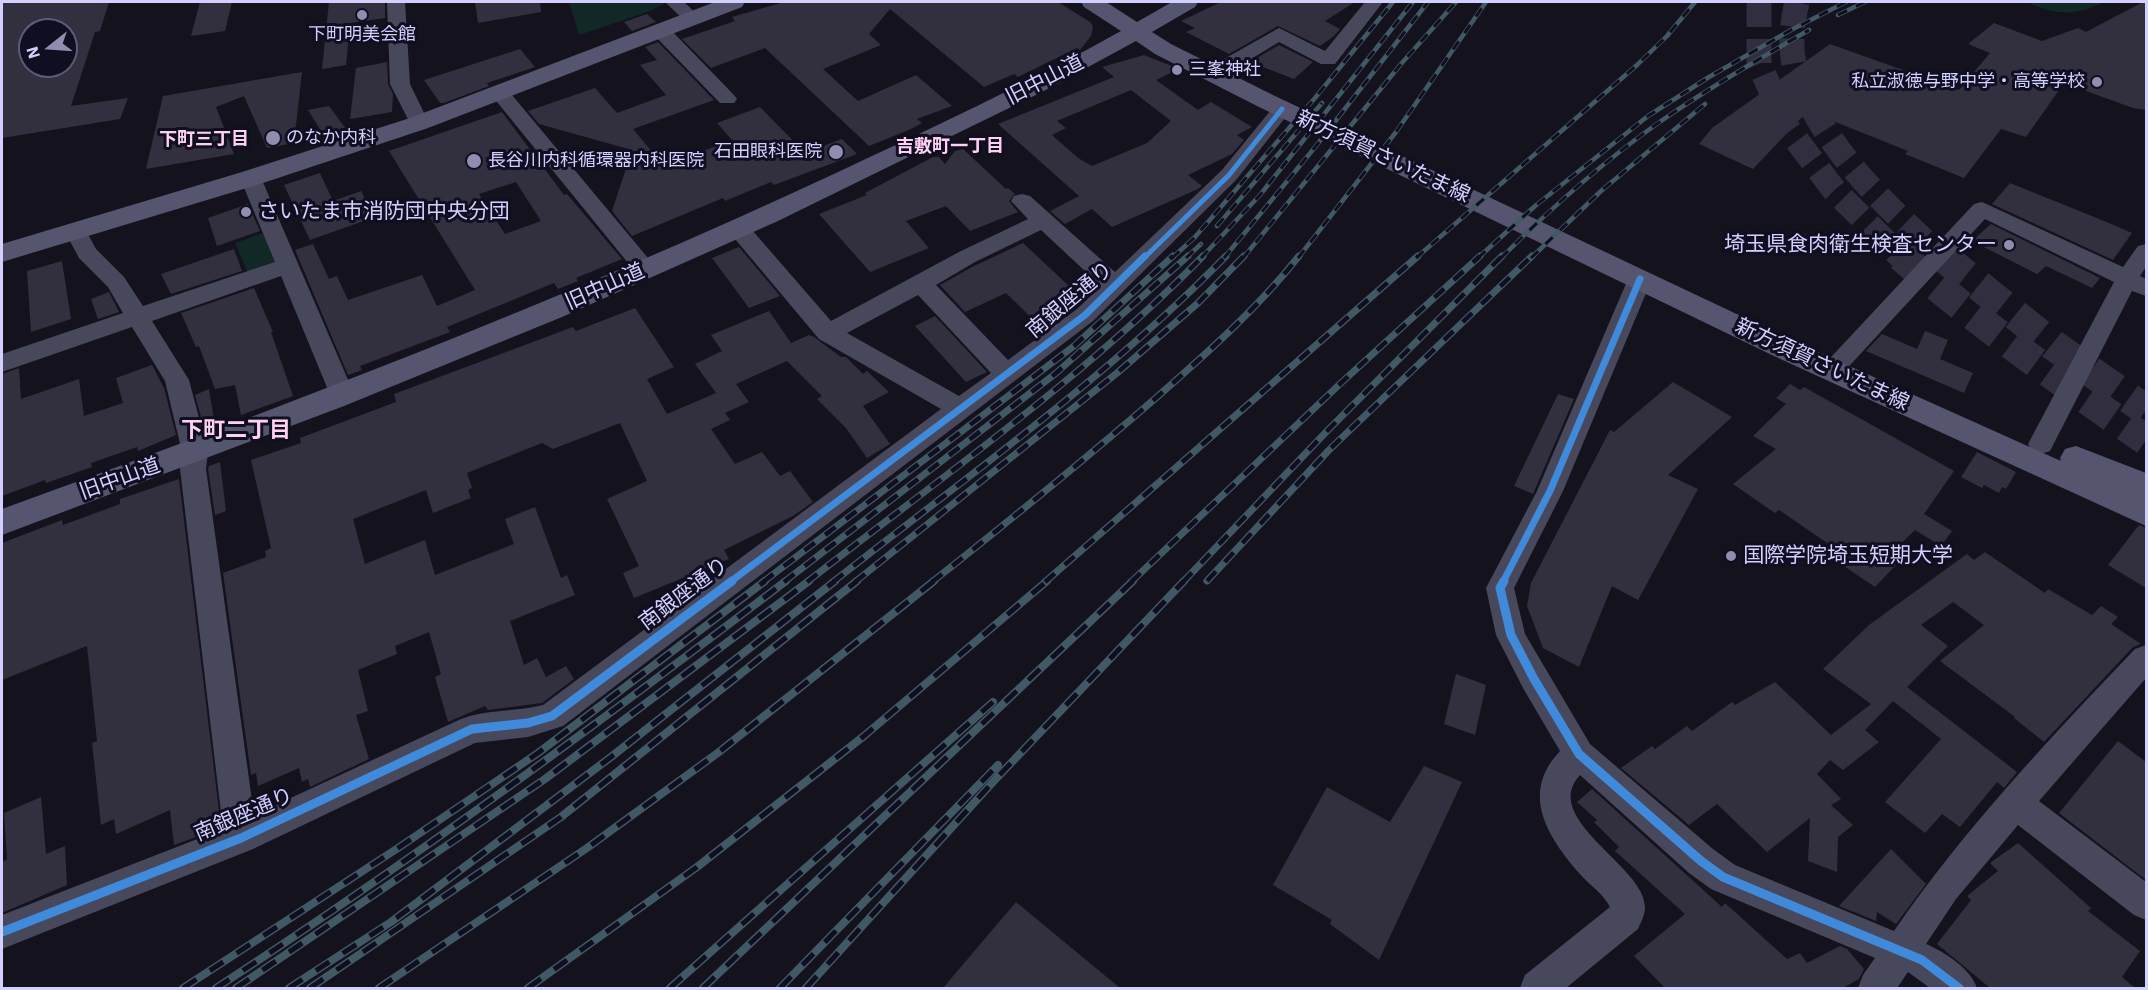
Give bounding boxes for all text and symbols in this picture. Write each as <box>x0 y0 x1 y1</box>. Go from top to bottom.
marker: 下町明美会館 <box>355 8 369 22</box>
north arrow <box>18 18 78 78</box>
place label: 下町明美会館 <box>308 24 416 46</box>
text: N <box>21 44 44 61</box>
street label: 旧中山道 <box>1002 50 1088 110</box>
place label: 三峯神社 <box>1189 59 1261 81</box>
marker: 三峯神社 <box>1170 63 1184 77</box>
place label: 私立淑徳与野中学・高等学校 <box>1851 71 2085 93</box>
marker: 私立淑徳与野中学・高等学校 <box>2090 75 2104 89</box>
street label: 新方須賀さいたま線 <box>1292 106 1474 208</box>
place label: のなか内科 <box>286 127 376 149</box>
district label: 下町三丁目 <box>159 129 249 151</box>
marker: のなか内科 <box>264 129 282 147</box>
district label: 吉敷町一丁目 <box>896 136 1004 158</box>
place label: 石田眼科医院 <box>714 141 822 163</box>
marker: 石田眼科医院 <box>827 143 845 161</box>
place label: 長谷川内科循環器内科医院 <box>488 150 704 172</box>
marker: 長谷川内科循環器内科医院 <box>465 152 483 170</box>
place label: さいたま市消防団中央分団 <box>258 199 510 225</box>
marker: さいたま市消防団中央分団 <box>239 205 253 219</box>
place label: 埼玉県食肉衛生検査センター <box>1724 232 1997 258</box>
marker: 埼玉県食肉衛生検査センター <box>2002 238 2016 252</box>
street label: 南銀座通り <box>1022 257 1118 343</box>
street label: 旧中山道 <box>562 258 648 316</box>
street label: 新方須賀さいたま線 <box>1731 314 1913 416</box>
district label: 下町二丁目 <box>181 418 291 444</box>
street label: 旧中山道 <box>76 453 164 505</box>
place label: 国際学院埼玉短期大学 <box>1743 543 1953 569</box>
marker: 国際学院埼玉短期大学 <box>1724 549 1738 563</box>
street label: 南銀座通り <box>634 552 734 636</box>
street label: 南銀座通り <box>191 783 297 847</box>

